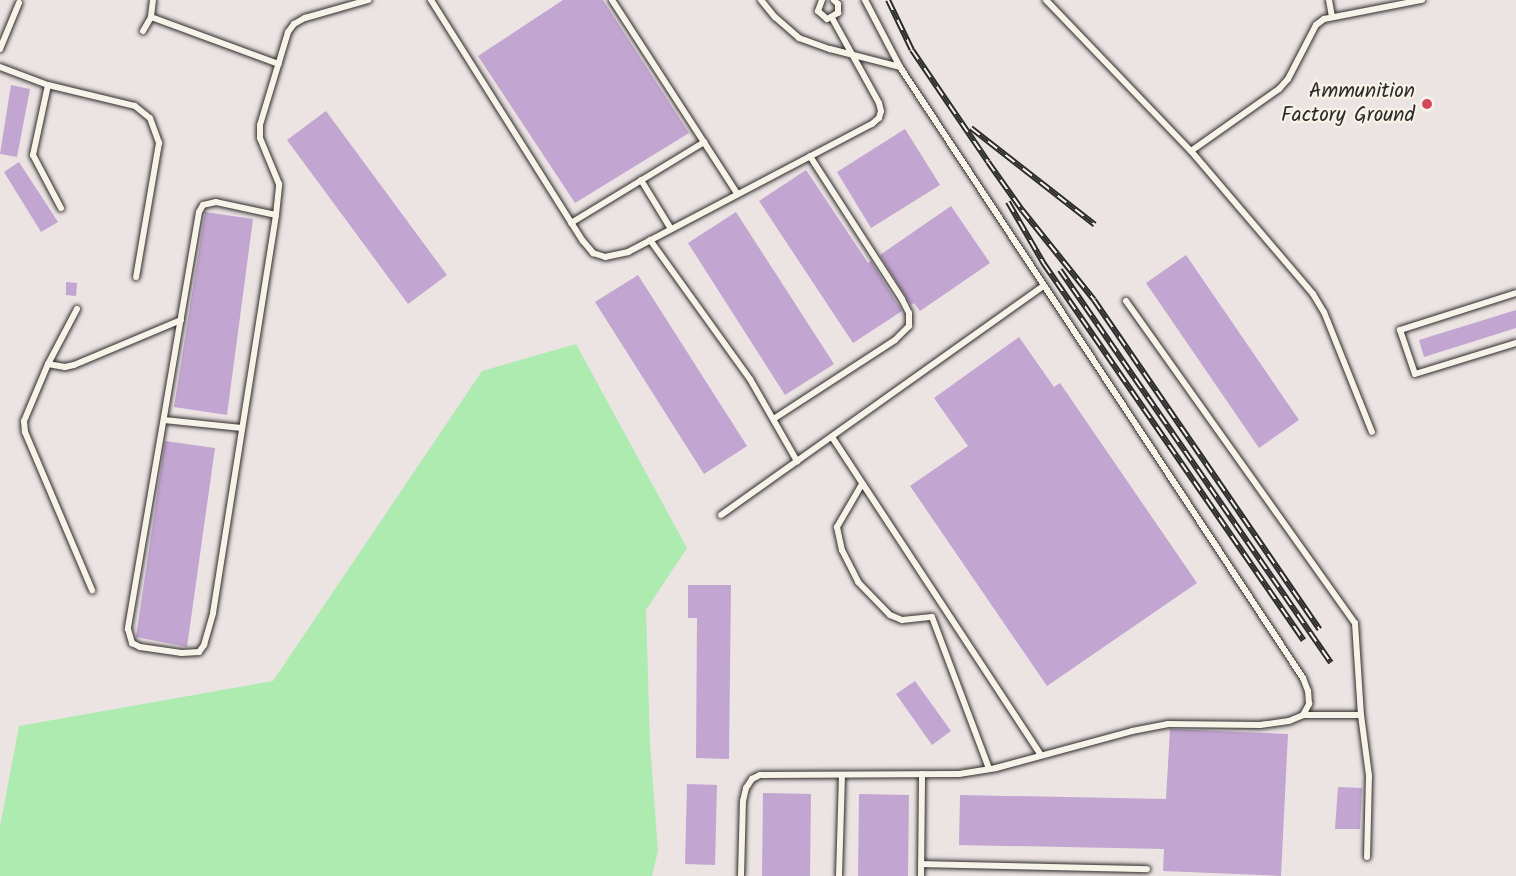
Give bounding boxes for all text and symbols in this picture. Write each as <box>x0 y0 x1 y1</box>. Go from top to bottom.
place label: Ammunition Factory Ground <box>1281 79 1415 129</box>
marker: Ammunition Factory Ground <box>1420 97 1434 111</box>

